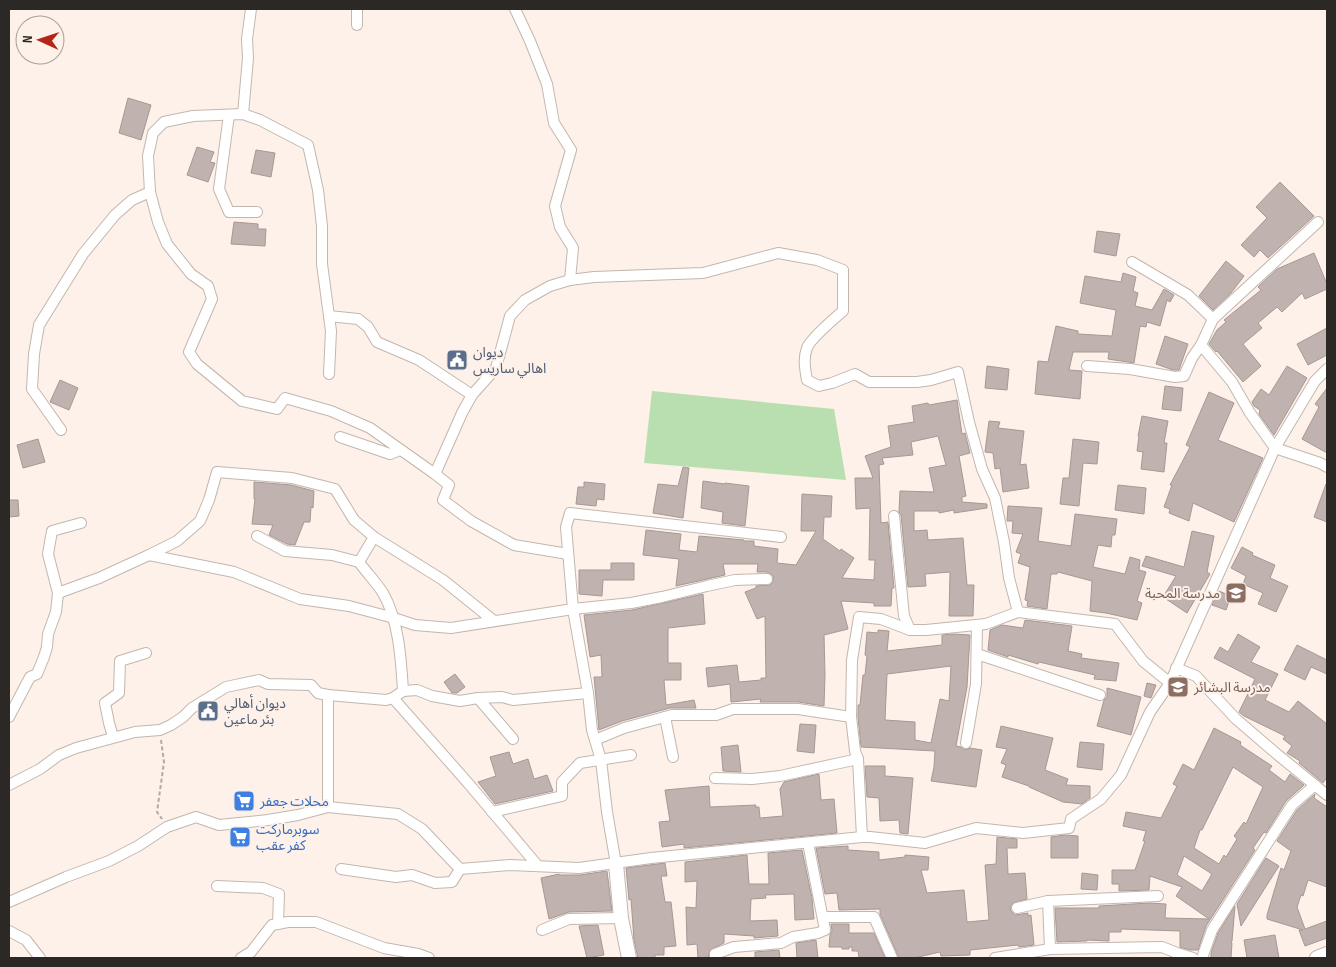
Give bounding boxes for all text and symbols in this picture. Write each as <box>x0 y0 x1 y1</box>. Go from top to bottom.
north arrow <box>15 15 65 65</box>
text: N <box>19 35 36 44</box>
place label: ديوان اهالي ساريس <box>473 344 546 379</box>
public building icon: ديوان اهالي ساريس <box>445 348 469 372</box>
school or university icon: مدرسة المحبة <box>1224 581 1248 605</box>
place label: مدرسة المحبة <box>1145 585 1220 602</box>
school or university icon: مدرسة البشائر <box>1166 675 1190 699</box>
place label: مدرسة البشائر <box>1193 679 1271 696</box>
place label: ديوان أهالي بئر ماعين <box>224 694 286 728</box>
public building icon: ديوان أهالي بئر ماعين <box>196 699 220 723</box>
supermarket icon: محلات جعفر <box>232 789 256 813</box>
place label: محلات جعفر <box>259 793 329 810</box>
place label: سوبرماركت كفر عقب <box>256 821 319 854</box>
supermarket icon: سوبرماركت كفر عقب <box>228 825 252 849</box>

